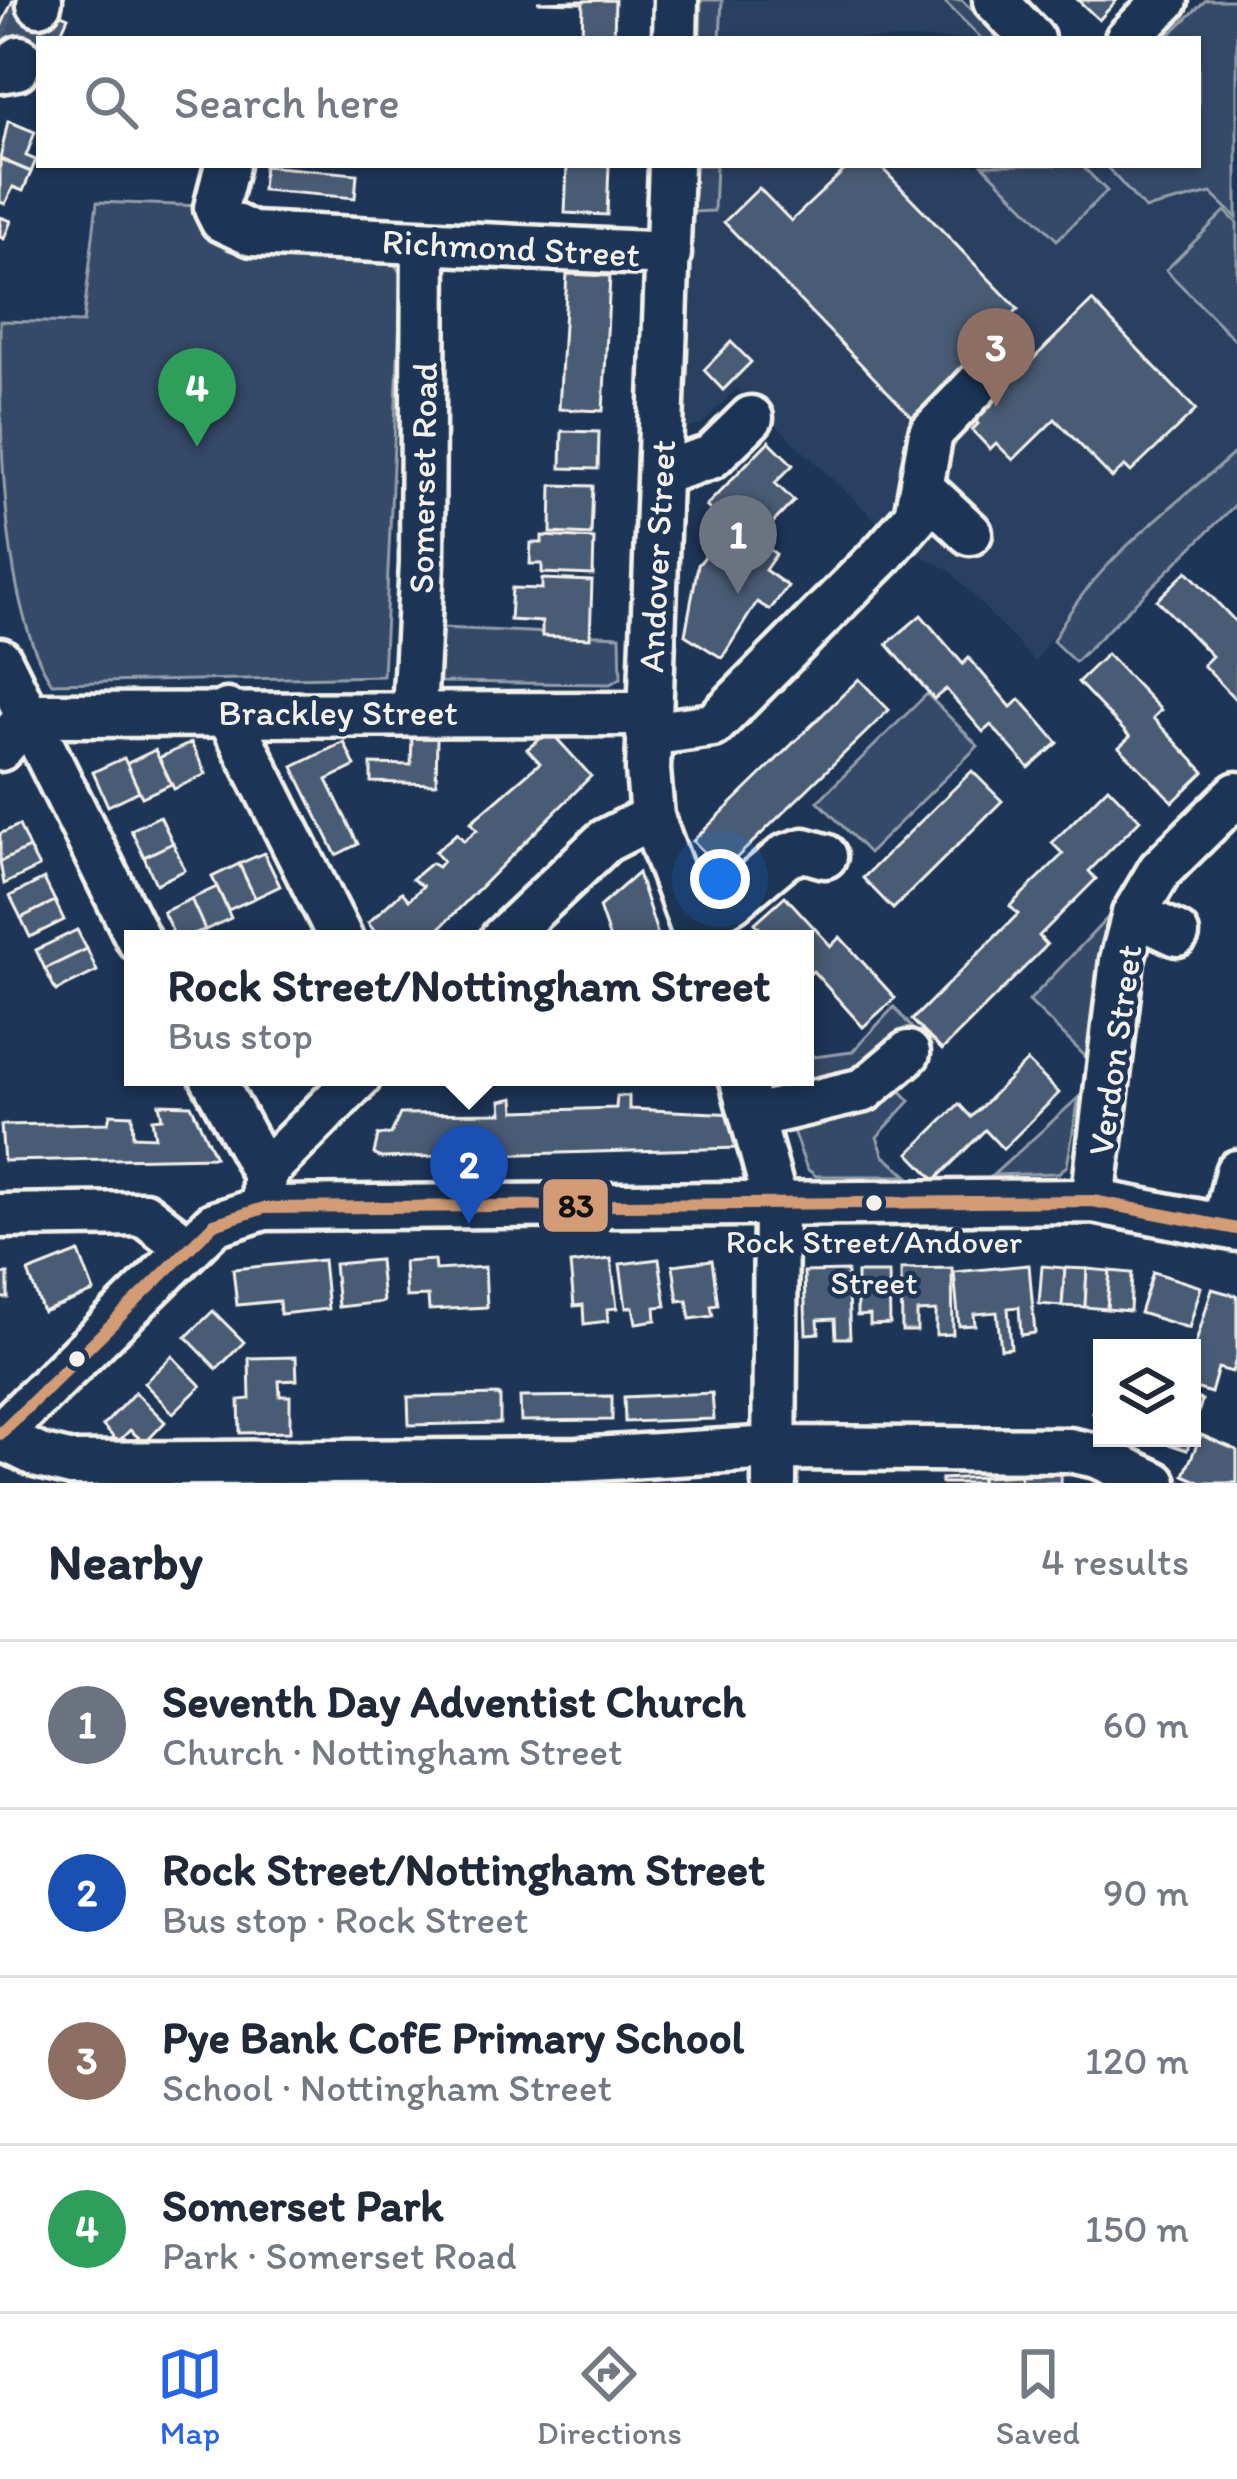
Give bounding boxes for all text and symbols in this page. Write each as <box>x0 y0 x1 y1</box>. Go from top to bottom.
search box <box>36 36 1201 168</box>
icon: search <box>78 69 144 135</box>
text: Search here <box>174 75 400 129</box>
street label: Richmond Street <box>381 219 641 276</box>
pin: 3 <box>957 308 1035 407</box>
pin: 4 <box>158 348 236 447</box>
street label: Somerset Road <box>399 362 446 594</box>
street label: Andover Street <box>629 438 684 674</box>
pin: 1 <box>699 495 777 594</box>
street label: Brackley Street <box>218 691 458 734</box>
your location <box>690 849 750 909</box>
popup <box>124 930 814 1086</box>
street label: Verdon Street <box>1078 942 1151 1158</box>
text: Rock Street/Nottingham Street <box>167 958 771 1012</box>
text: Bus stop <box>167 1012 313 1059</box>
pin: 2 <box>430 1125 508 1224</box>
line badge: 83 <box>541 1177 610 1234</box>
text: 83 <box>558 1186 594 1225</box>
marker: Rock Street/Andover Street <box>863 1192 885 1214</box>
place label: Rock Street/Andover Street <box>726 1222 1022 1302</box>
map controls <box>1093 1339 1201 1447</box>
button: layers <box>1093 1339 1201 1447</box>
unlabelled marker <box>66 1348 88 1370</box>
text: Nearby <box>48 1531 203 1592</box>
text: 4 results <box>1041 1538 1189 1585</box>
text: Seventh Day Adventist Church <box>162 1674 746 1728</box>
text: 1 <box>78 1701 96 1748</box>
text: 60 m <box>1103 1701 1189 1748</box>
text: Church · Nottingham Street <box>162 1728 623 1775</box>
text: Rock Street/Nottingham Street <box>162 1842 765 1896</box>
text: 2 <box>77 1869 97 1916</box>
text: 90 m <box>1103 1869 1189 1916</box>
text: Bus stop · Rock Street <box>162 1896 528 1943</box>
text: Pye Bank CofE Primary School <box>162 2010 744 2064</box>
text: 3 <box>76 2037 98 2084</box>
text: 120 m <box>1085 2037 1189 2084</box>
text: School · Nottingham Street <box>162 2064 612 2111</box>
text: Somerset Park <box>162 2178 443 2232</box>
text: 4 <box>75 2205 99 2252</box>
text: 150 m <box>1085 2205 1189 2252</box>
text: Park · Somerset Road <box>162 2232 517 2279</box>
tab: Map <box>157 2341 223 2452</box>
tab: Directions <box>537 2341 682 2452</box>
tab: Saved <box>996 2341 1080 2452</box>

